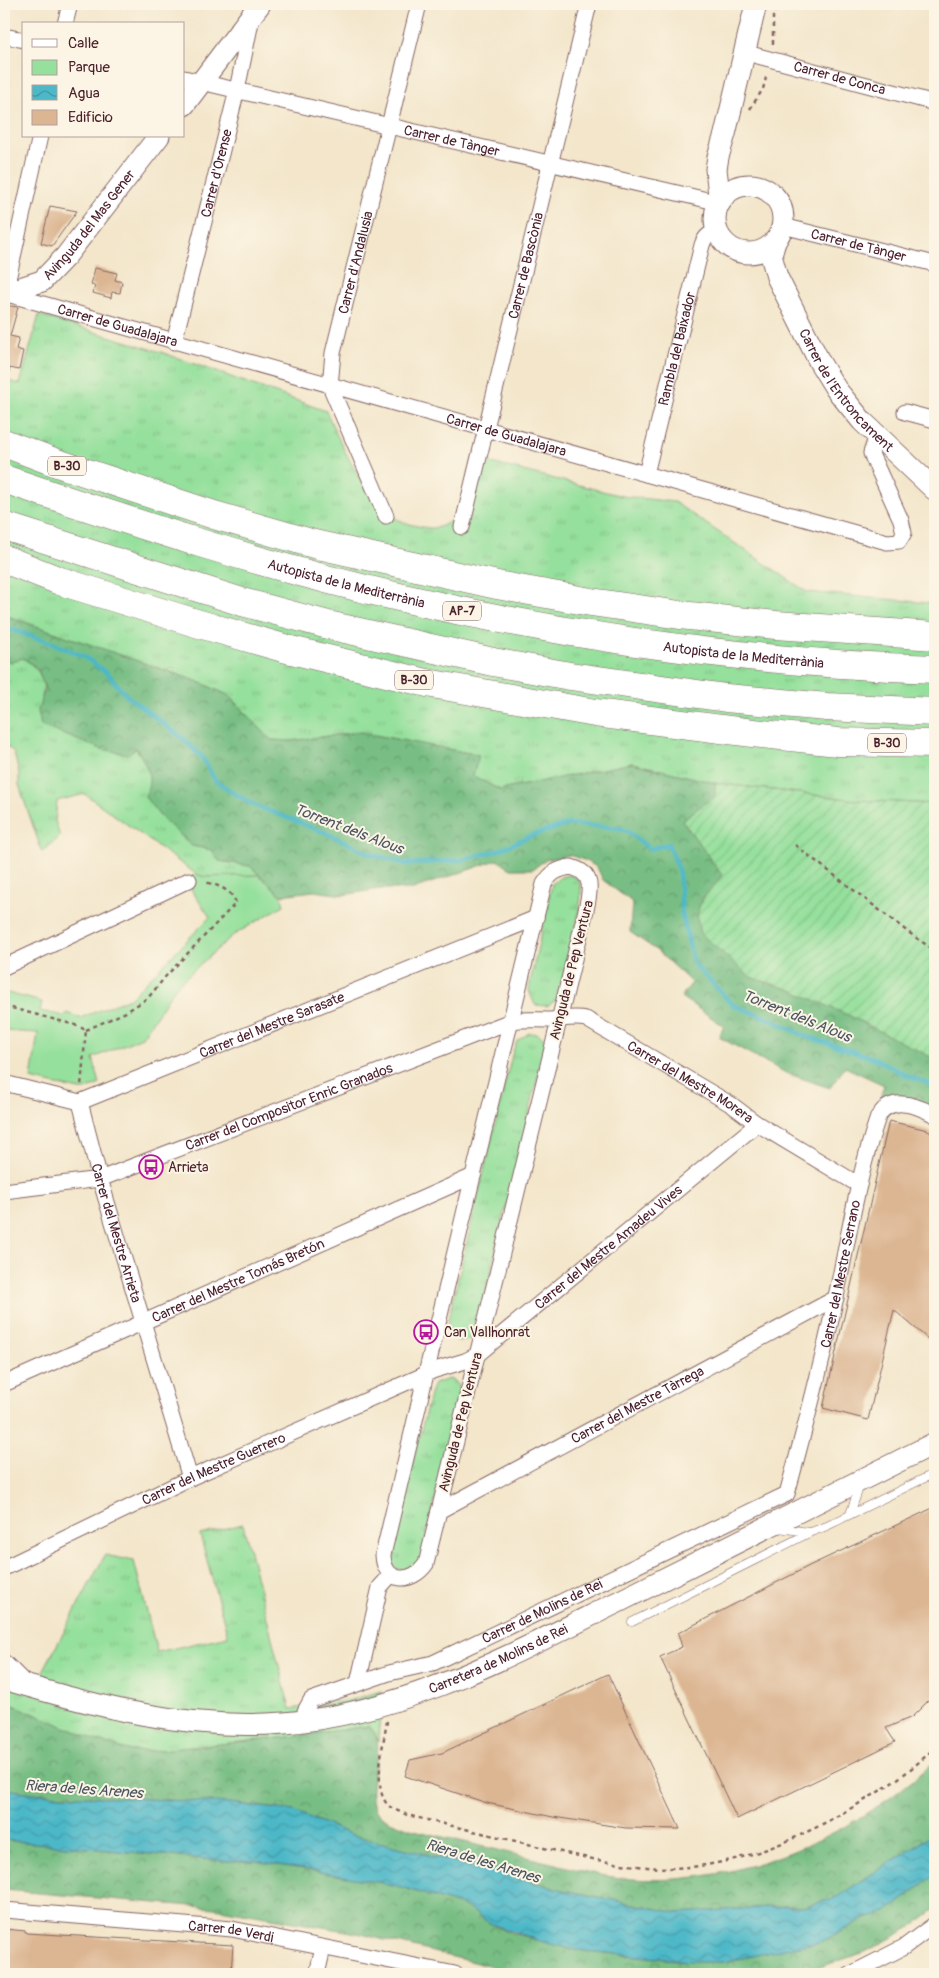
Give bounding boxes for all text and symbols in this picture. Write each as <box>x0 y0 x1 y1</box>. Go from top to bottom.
legend <box>22 22 185 138</box>
text: Calle <box>68 34 99 53</box>
text: Parque <box>68 58 111 77</box>
street label: Carrer de Conca <box>792 58 887 98</box>
text: Agua <box>68 84 100 103</box>
text: Edificio <box>68 108 113 127</box>
street label: Carrer de Tànger <box>402 122 501 160</box>
street label: Carrer d'Orense <box>197 127 236 219</box>
street label: Avinguda del Mas Gener <box>39 166 139 284</box>
street label: Carrer d'Andalusia <box>335 209 377 316</box>
street label: Carrer de Bascònia <box>505 211 547 321</box>
street label: Carrer de Tànger <box>809 225 908 266</box>
street label: Rambla del Baixador <box>655 290 699 408</box>
street label: Carrer de Guadalajara <box>55 300 179 351</box>
street label: Carrer de l'Entroncament <box>795 326 897 456</box>
street label: Carrer de Guadalajara <box>444 410 568 460</box>
road number: B-30 <box>48 456 86 476</box>
street label: Autopista de la Mediterrània <box>266 555 426 612</box>
road number: AP-7 <box>443 602 481 620</box>
street label: Autopista de la Mediterrània <box>662 638 825 672</box>
road number: B-30 <box>395 670 433 690</box>
road number: B-30 <box>868 734 906 752</box>
water label: Torrent dels Alous <box>292 800 408 860</box>
street label: Avinguda de Pep Ventura <box>546 898 597 1042</box>
water label: Torrent dels Alous <box>740 986 856 1048</box>
street label: Carrer del Mestre Sarasate <box>197 988 347 1062</box>
street label: Carrer del Mestre Morera <box>624 1037 756 1127</box>
street label: Carrer del Compositor Enric Granados <box>183 1059 396 1154</box>
bus stop icon: Arrieta <box>138 1154 164 1180</box>
place label: Arrieta <box>168 1159 209 1176</box>
street label: Carrer del Mestre Arrieta <box>87 1162 145 1305</box>
street label: Carrer del Mestre Amadeu Vives <box>531 1181 686 1313</box>
street label: Carrer del Mestre Serrano <box>817 1198 864 1350</box>
street label: Carrer del Mestre Tomás Bretón <box>149 1235 327 1326</box>
bus stop icon: Can Vallhonrat <box>413 1319 439 1345</box>
place label: Can Vallhonrat <box>444 1324 530 1341</box>
street label: Avinguda de Pep Ventura <box>435 1350 486 1494</box>
street label: Carrer del Mestre Tàrrega <box>568 1363 707 1448</box>
street label: Carrer del Mestre Guerrero <box>139 1429 289 1509</box>
street label: Carrer de Molins de Rei <box>479 1575 606 1647</box>
street label: Carretera de Molins de Rei <box>426 1620 571 1698</box>
water label: Riera de les Arenes <box>25 1776 146 1803</box>
water label: Riera de les Arenes <box>424 1835 544 1888</box>
street label: Carrer de Verdi <box>188 1917 276 1946</box>

